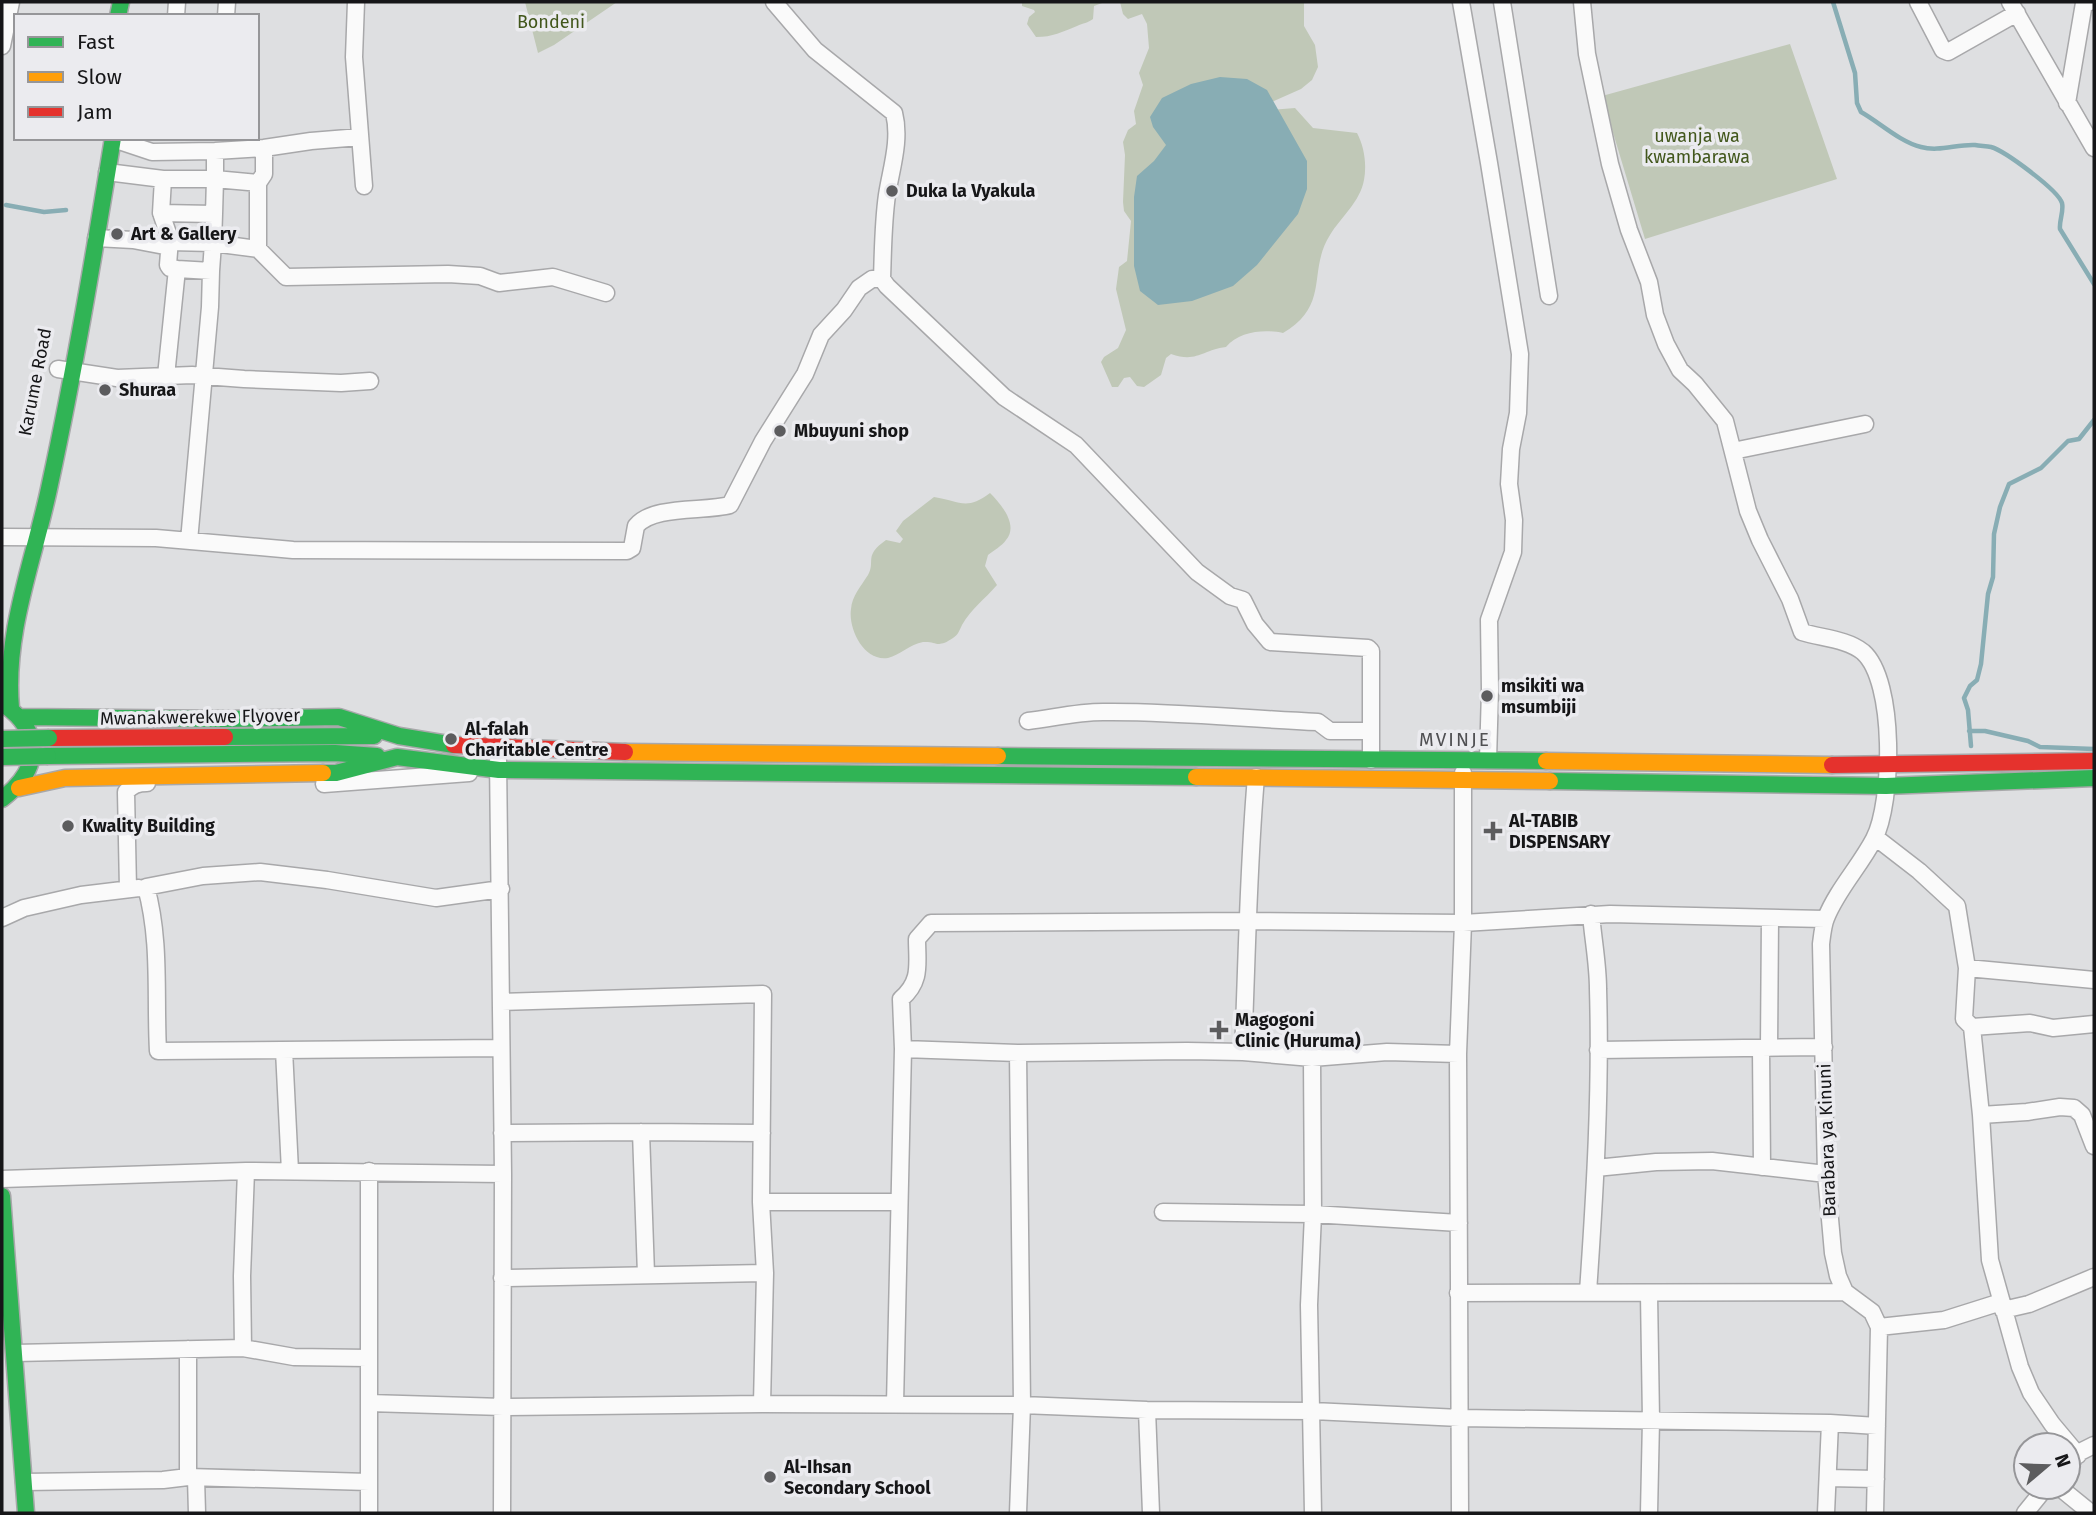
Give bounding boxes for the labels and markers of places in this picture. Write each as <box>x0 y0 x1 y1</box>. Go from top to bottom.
place label: Duka la Vyakula <box>906 180 1035 202</box>
marker: Duka la Vyakula <box>884 183 900 199</box>
place label: Art & Gallery <box>130 223 237 245</box>
marker: Art & Gallery <box>109 226 125 242</box>
place label: Shuraa <box>119 379 176 401</box>
marker: Shuraa <box>97 382 113 398</box>
place label: Mbuyuni shop <box>794 420 909 442</box>
marker: Mbuyuni shop <box>772 423 788 439</box>
place label: msikiti wa msumbiji <box>1501 675 1585 718</box>
marker: msikiti wa msumbiji <box>1479 688 1495 704</box>
place label: Al-falah Charitable Centre <box>464 718 608 761</box>
marker: Al-falah Charitable Centre <box>443 731 459 747</box>
place label: Al-TABIB DISPENSARY <box>1508 810 1611 853</box>
place label: Kwality Building <box>82 815 215 837</box>
marker: Kwality Building <box>60 818 76 834</box>
marker: Al-TABIB DISPENSARY <box>1483 821 1503 841</box>
place label: Magogoni Clinic (Huruma) <box>1235 1009 1361 1052</box>
marker: Magogoni Clinic (Huruma) <box>1209 1020 1229 1040</box>
place label: Al-Ihsan Secondary School <box>783 1456 931 1499</box>
marker: Al-Ihsan Secondary School <box>762 1469 778 1485</box>

